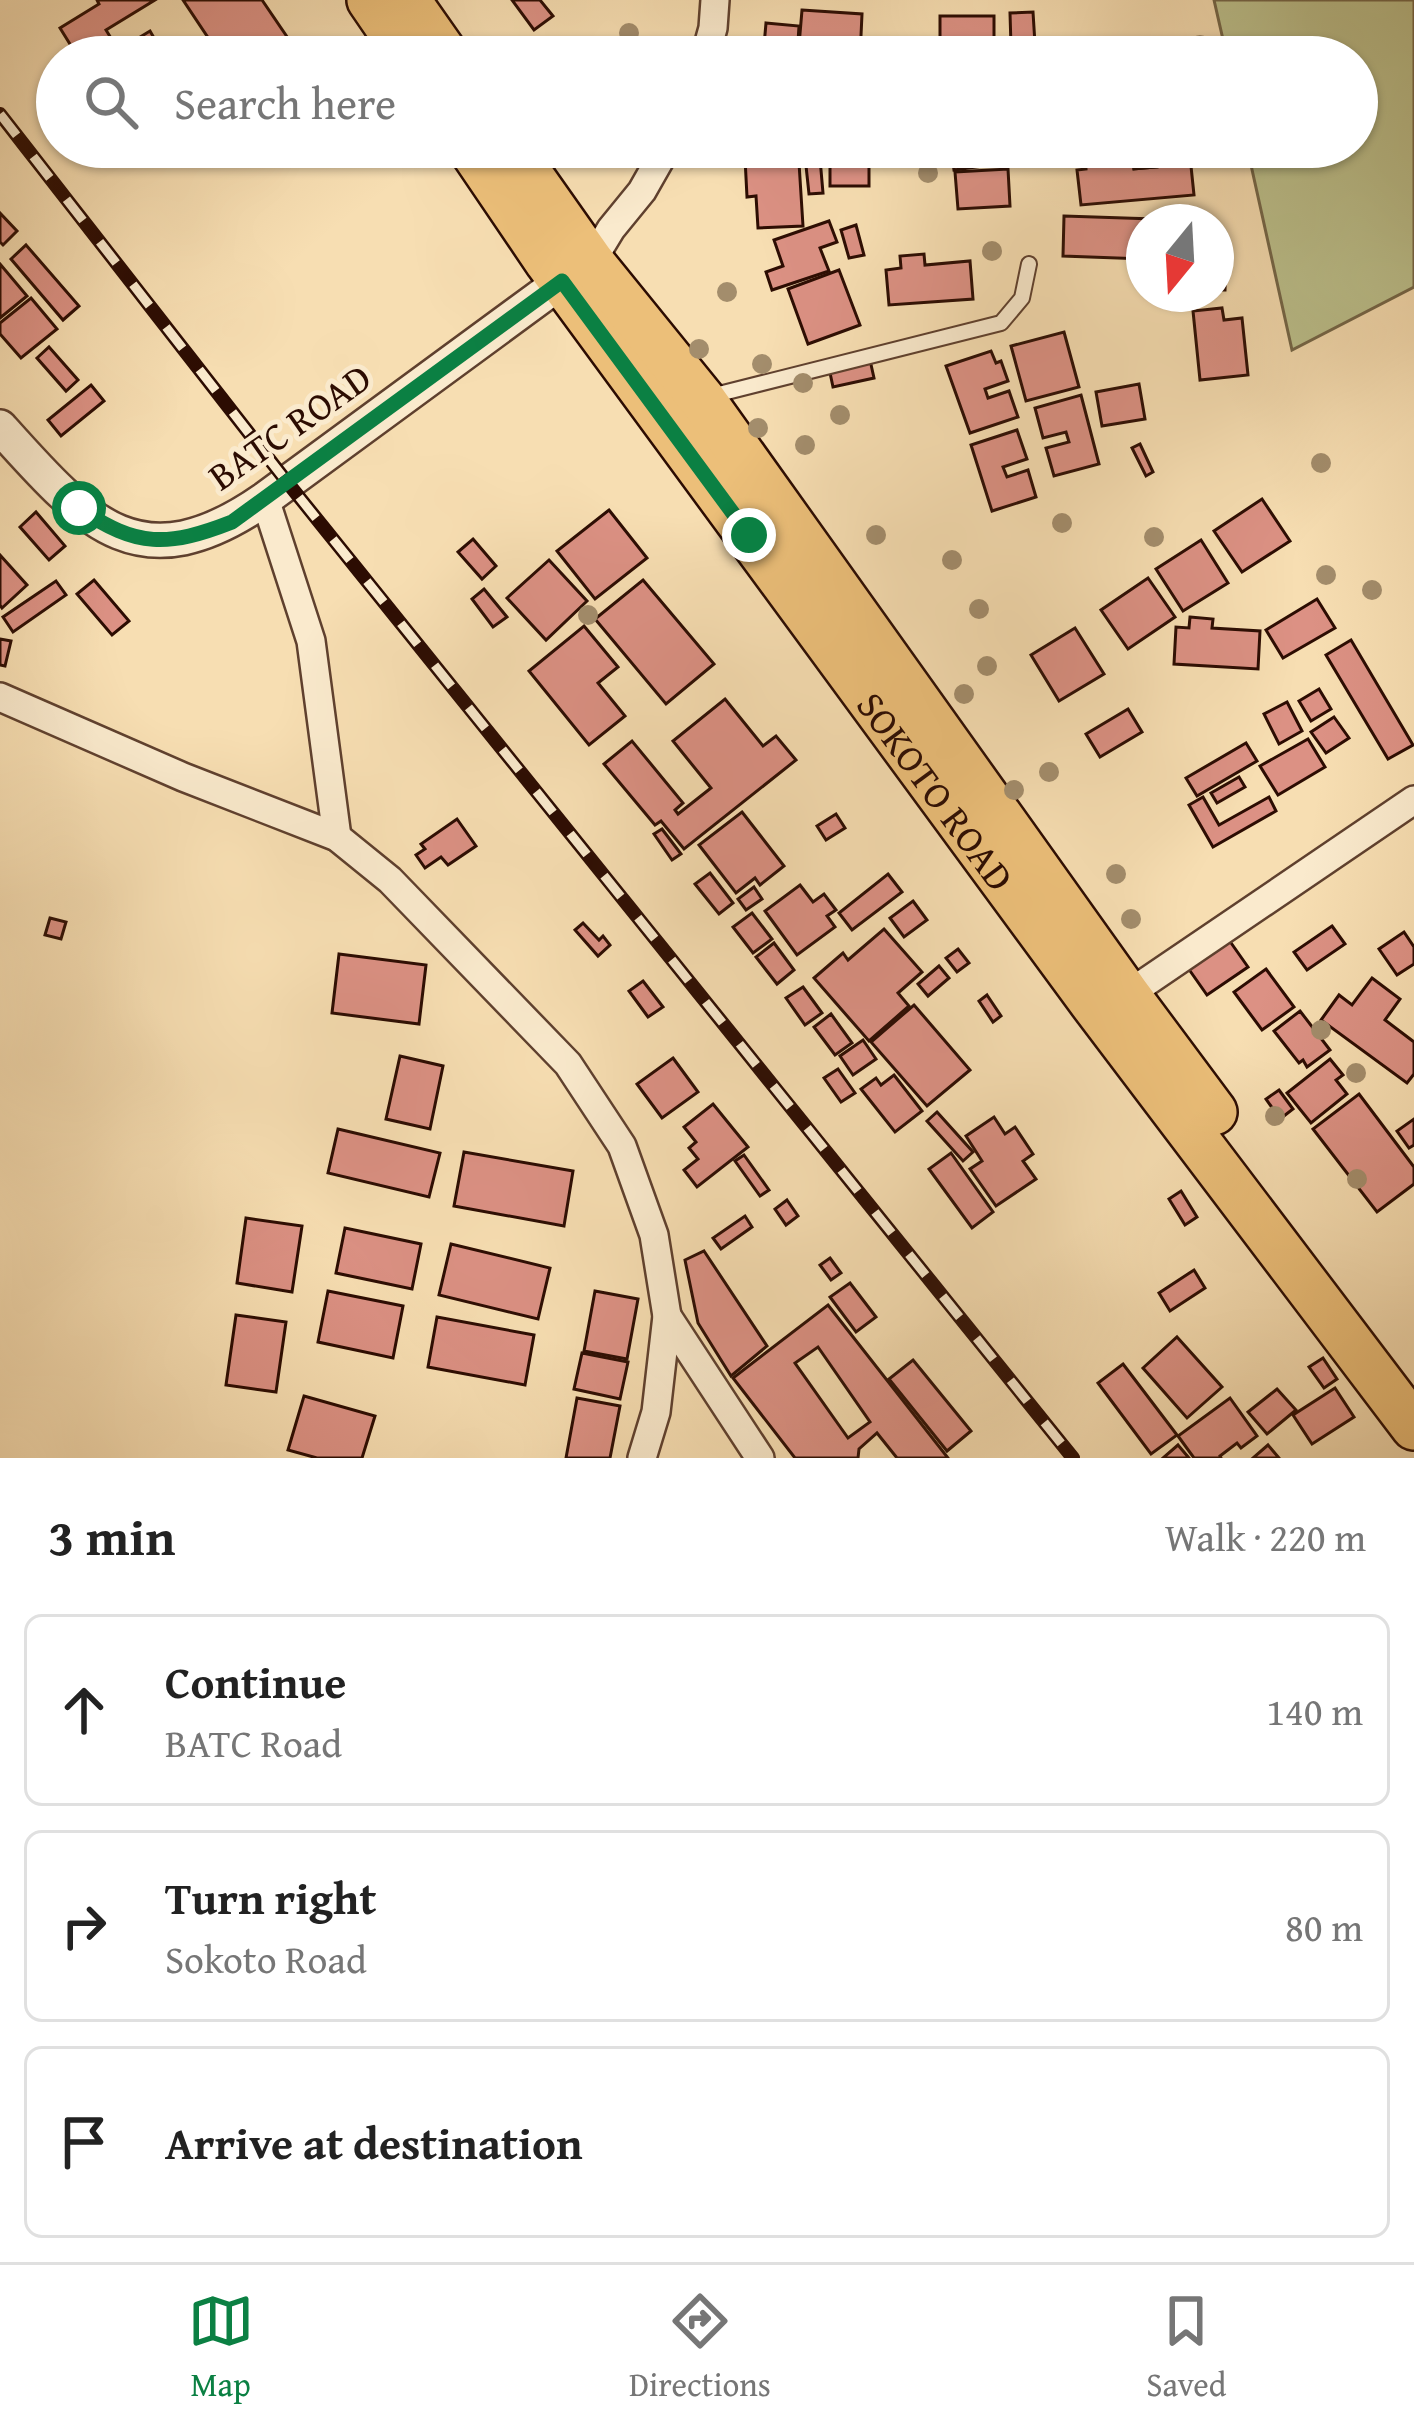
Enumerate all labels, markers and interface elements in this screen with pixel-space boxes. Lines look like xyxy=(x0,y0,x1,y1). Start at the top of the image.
search box xyxy=(36,36,1378,168)
icon: search xyxy=(78,69,144,135)
text: Search here xyxy=(174,70,396,135)
north arrow xyxy=(1126,204,1234,312)
street label: BATC ROAD xyxy=(196,349,382,503)
route start xyxy=(52,481,106,535)
route end xyxy=(722,508,776,562)
street label: SOKOTO ROAD xyxy=(844,679,1029,902)
text: 3 min xyxy=(48,1499,175,1574)
text: Walk · 220 m xyxy=(1165,1508,1366,1565)
text: Continue xyxy=(165,1649,346,1714)
icon: ahead xyxy=(51,1677,117,1743)
text: 140 m xyxy=(1266,1682,1363,1739)
text: BATC Road xyxy=(165,1714,342,1771)
text: Turn right xyxy=(165,1865,377,1930)
icon: right xyxy=(51,1893,117,1959)
text: 80 m xyxy=(1285,1898,1363,1955)
text: Sokoto Road xyxy=(165,1930,367,1987)
icon: arrive xyxy=(51,2109,117,2175)
text: Arrive at destination xyxy=(165,2110,583,2175)
tab: Map xyxy=(188,2288,254,2408)
tab: Directions xyxy=(629,2288,771,2408)
tab: Saved xyxy=(1146,2288,1226,2408)

